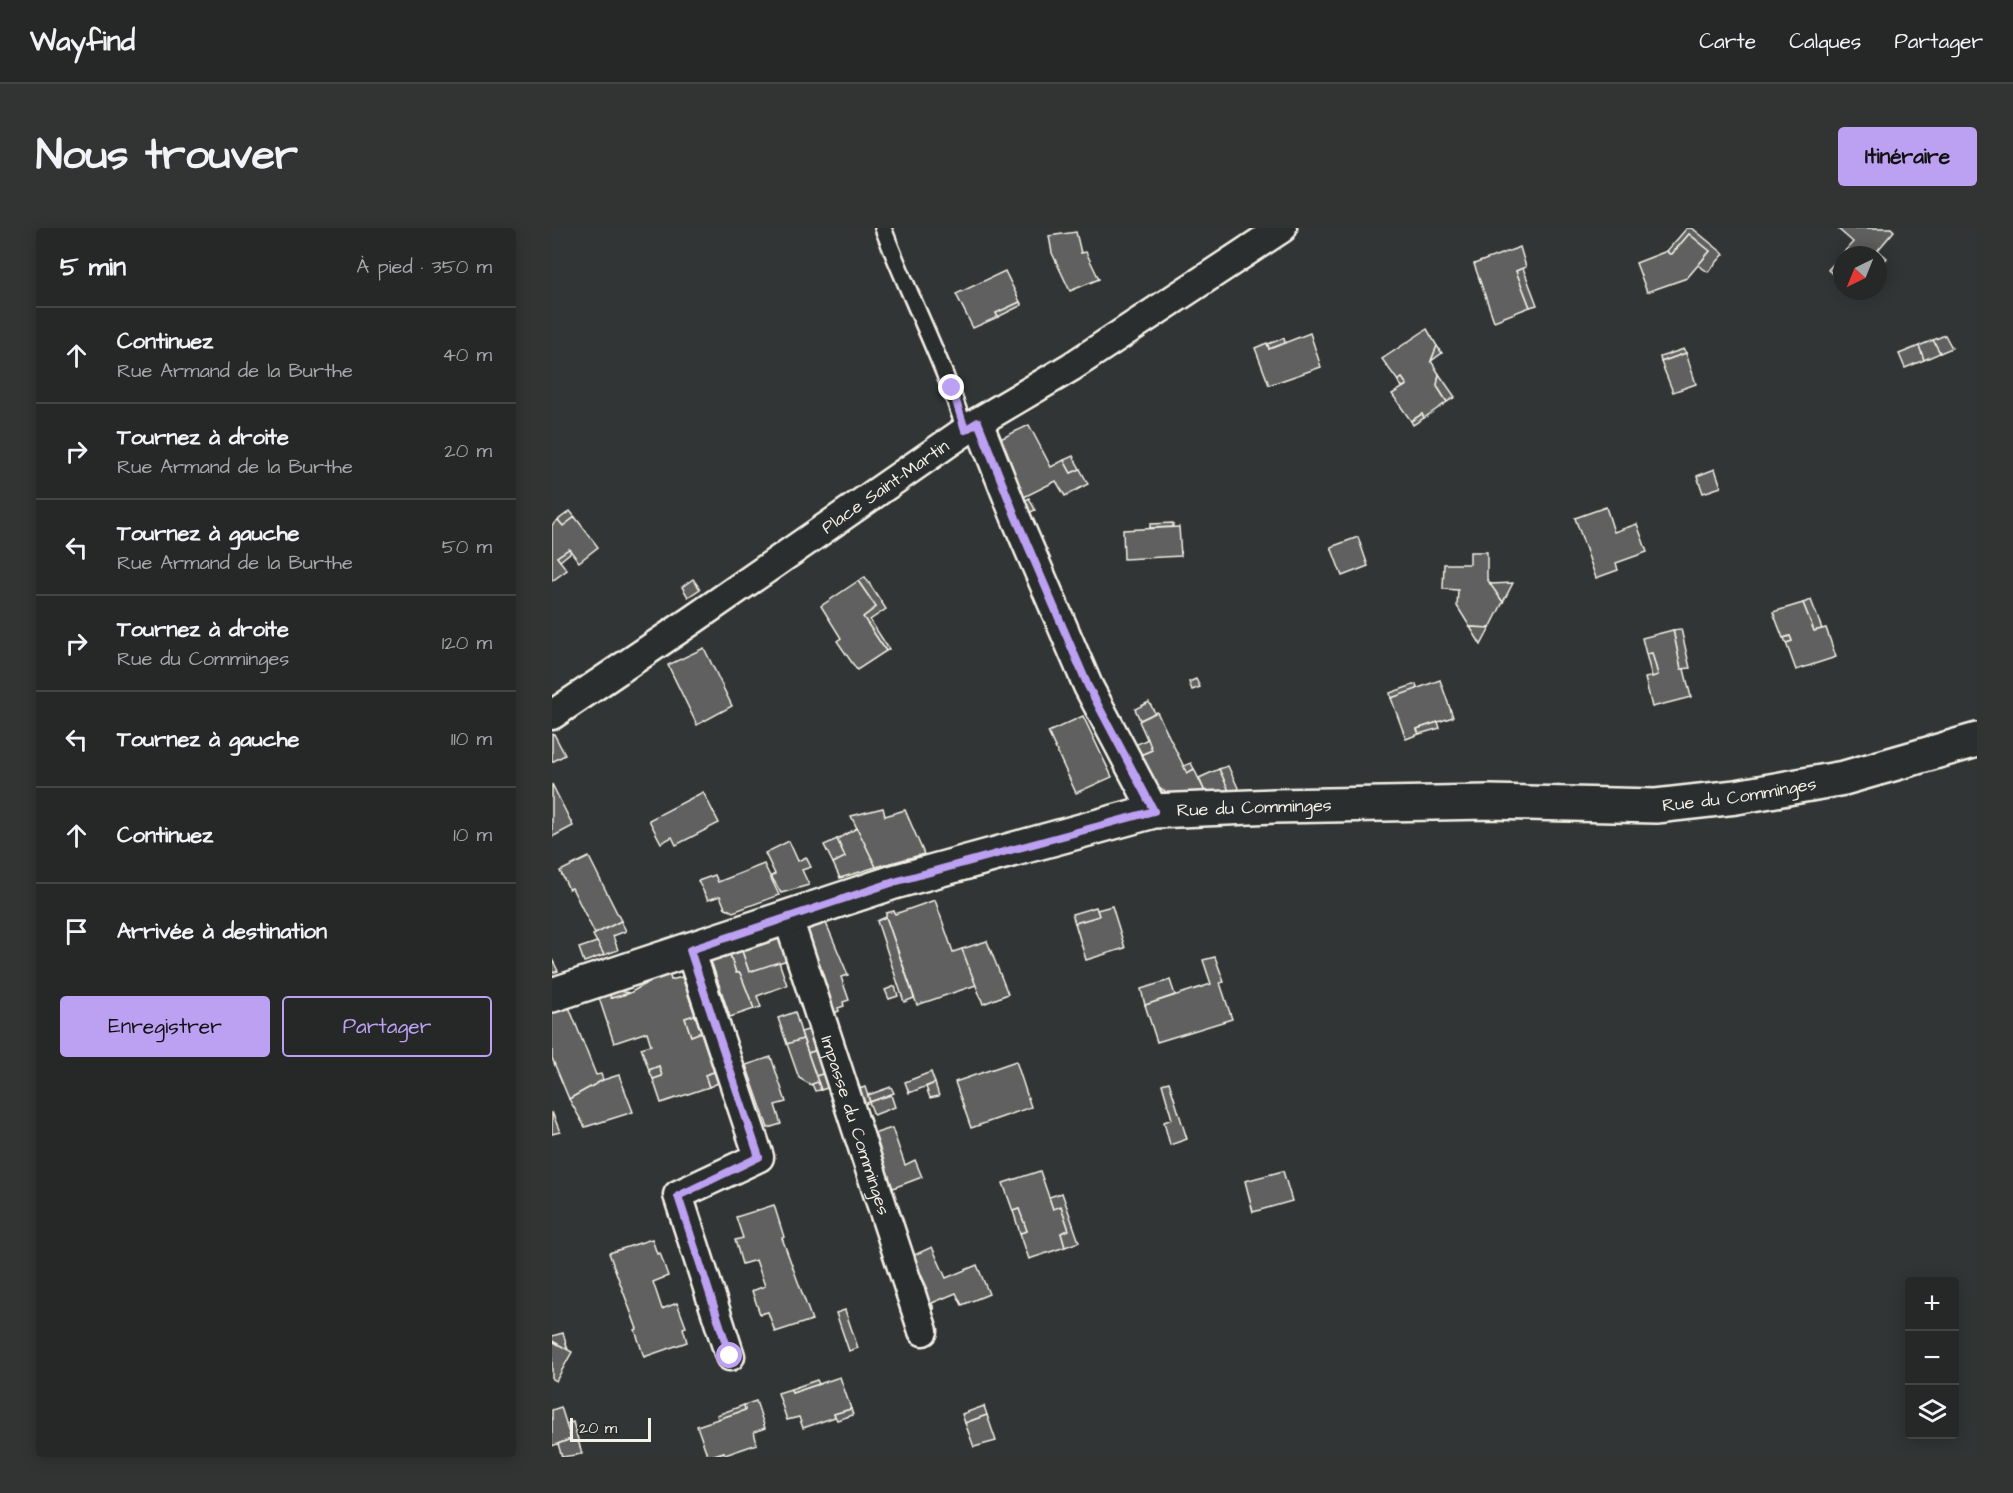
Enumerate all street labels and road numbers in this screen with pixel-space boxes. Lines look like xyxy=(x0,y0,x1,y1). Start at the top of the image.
street label: Place Saint-Martin xyxy=(816,433,954,539)
street label: Rue du Comminges xyxy=(1661,771,1818,818)
street label: Rue du Comminges xyxy=(1176,792,1332,823)
street label: Impasse du Comminges xyxy=(815,1032,897,1218)

